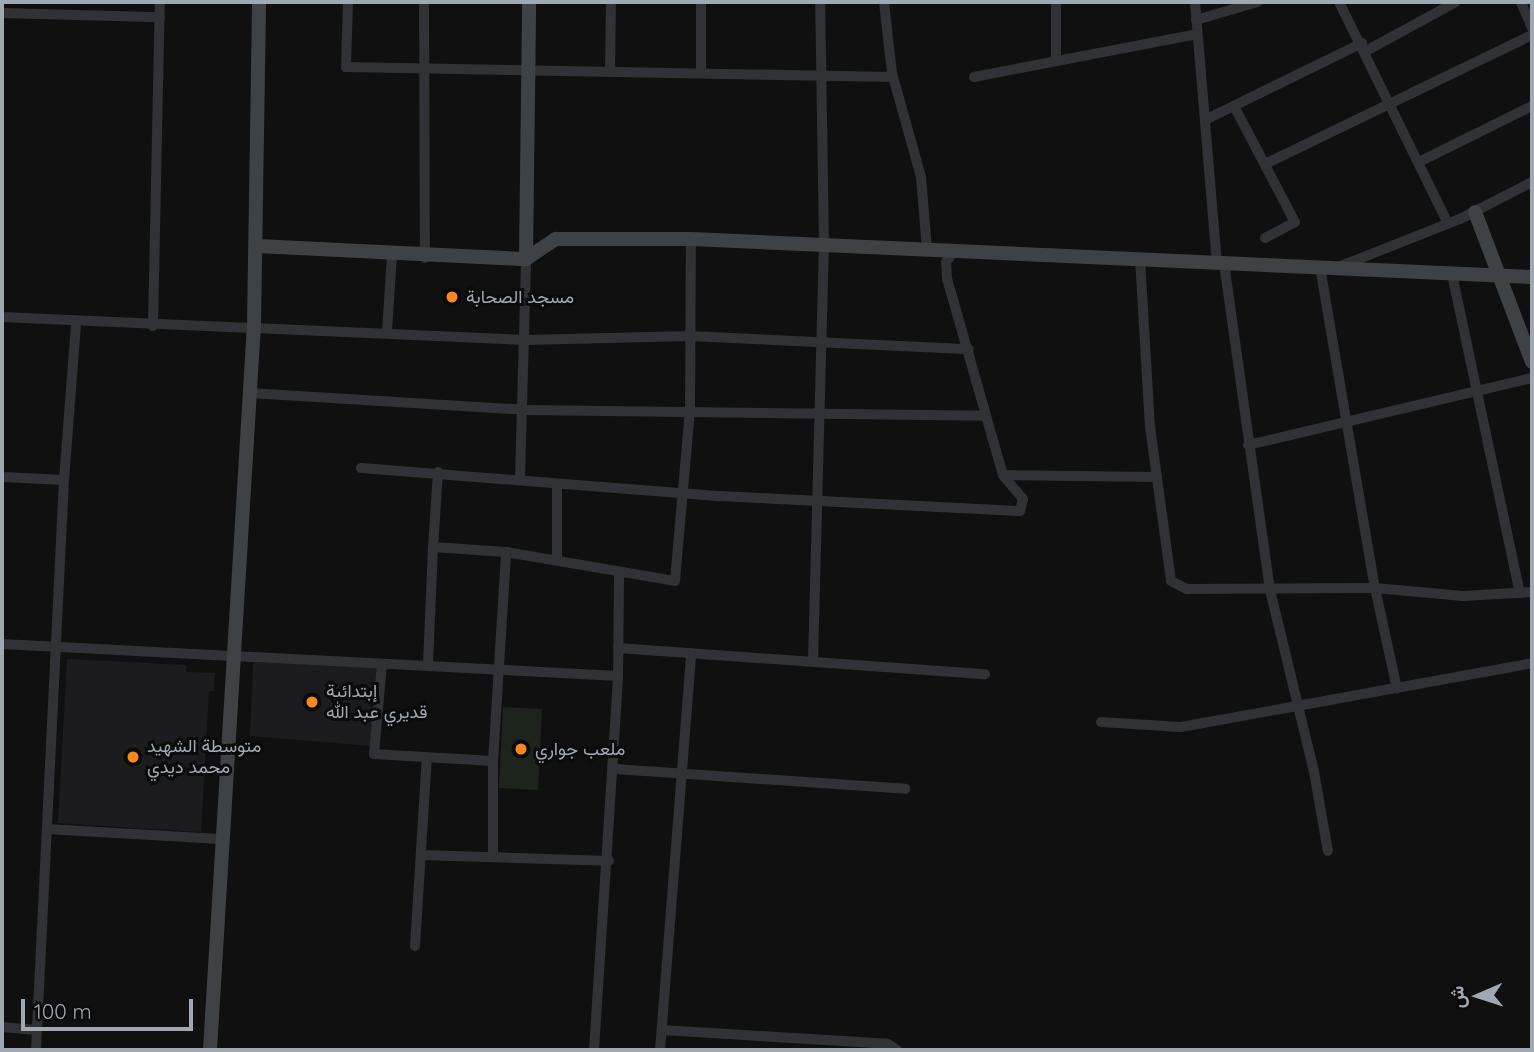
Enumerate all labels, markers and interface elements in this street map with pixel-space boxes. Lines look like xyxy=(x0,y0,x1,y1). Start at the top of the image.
place label: مسجد الصحابة xyxy=(466,286,574,308)
marker: مسجد الصحابة xyxy=(444,289,460,305)
place label: إبتدائية قديري عبد الله xyxy=(326,681,427,724)
marker: إبتدائية قديري عبد الله xyxy=(304,694,320,710)
place label: متوسطة الشهيد محمد ديدي xyxy=(147,736,261,778)
place label: ملعب جواري xyxy=(535,738,625,760)
marker: ملعب جواري xyxy=(513,741,529,757)
marker: متوسطة الشهيد محمد ديدي xyxy=(125,749,141,765)
north arrow xyxy=(1443,961,1513,1031)
text: ش xyxy=(1444,985,1470,1009)
scale bar xyxy=(24,986,196,1030)
text: 100 m xyxy=(34,998,92,1024)

